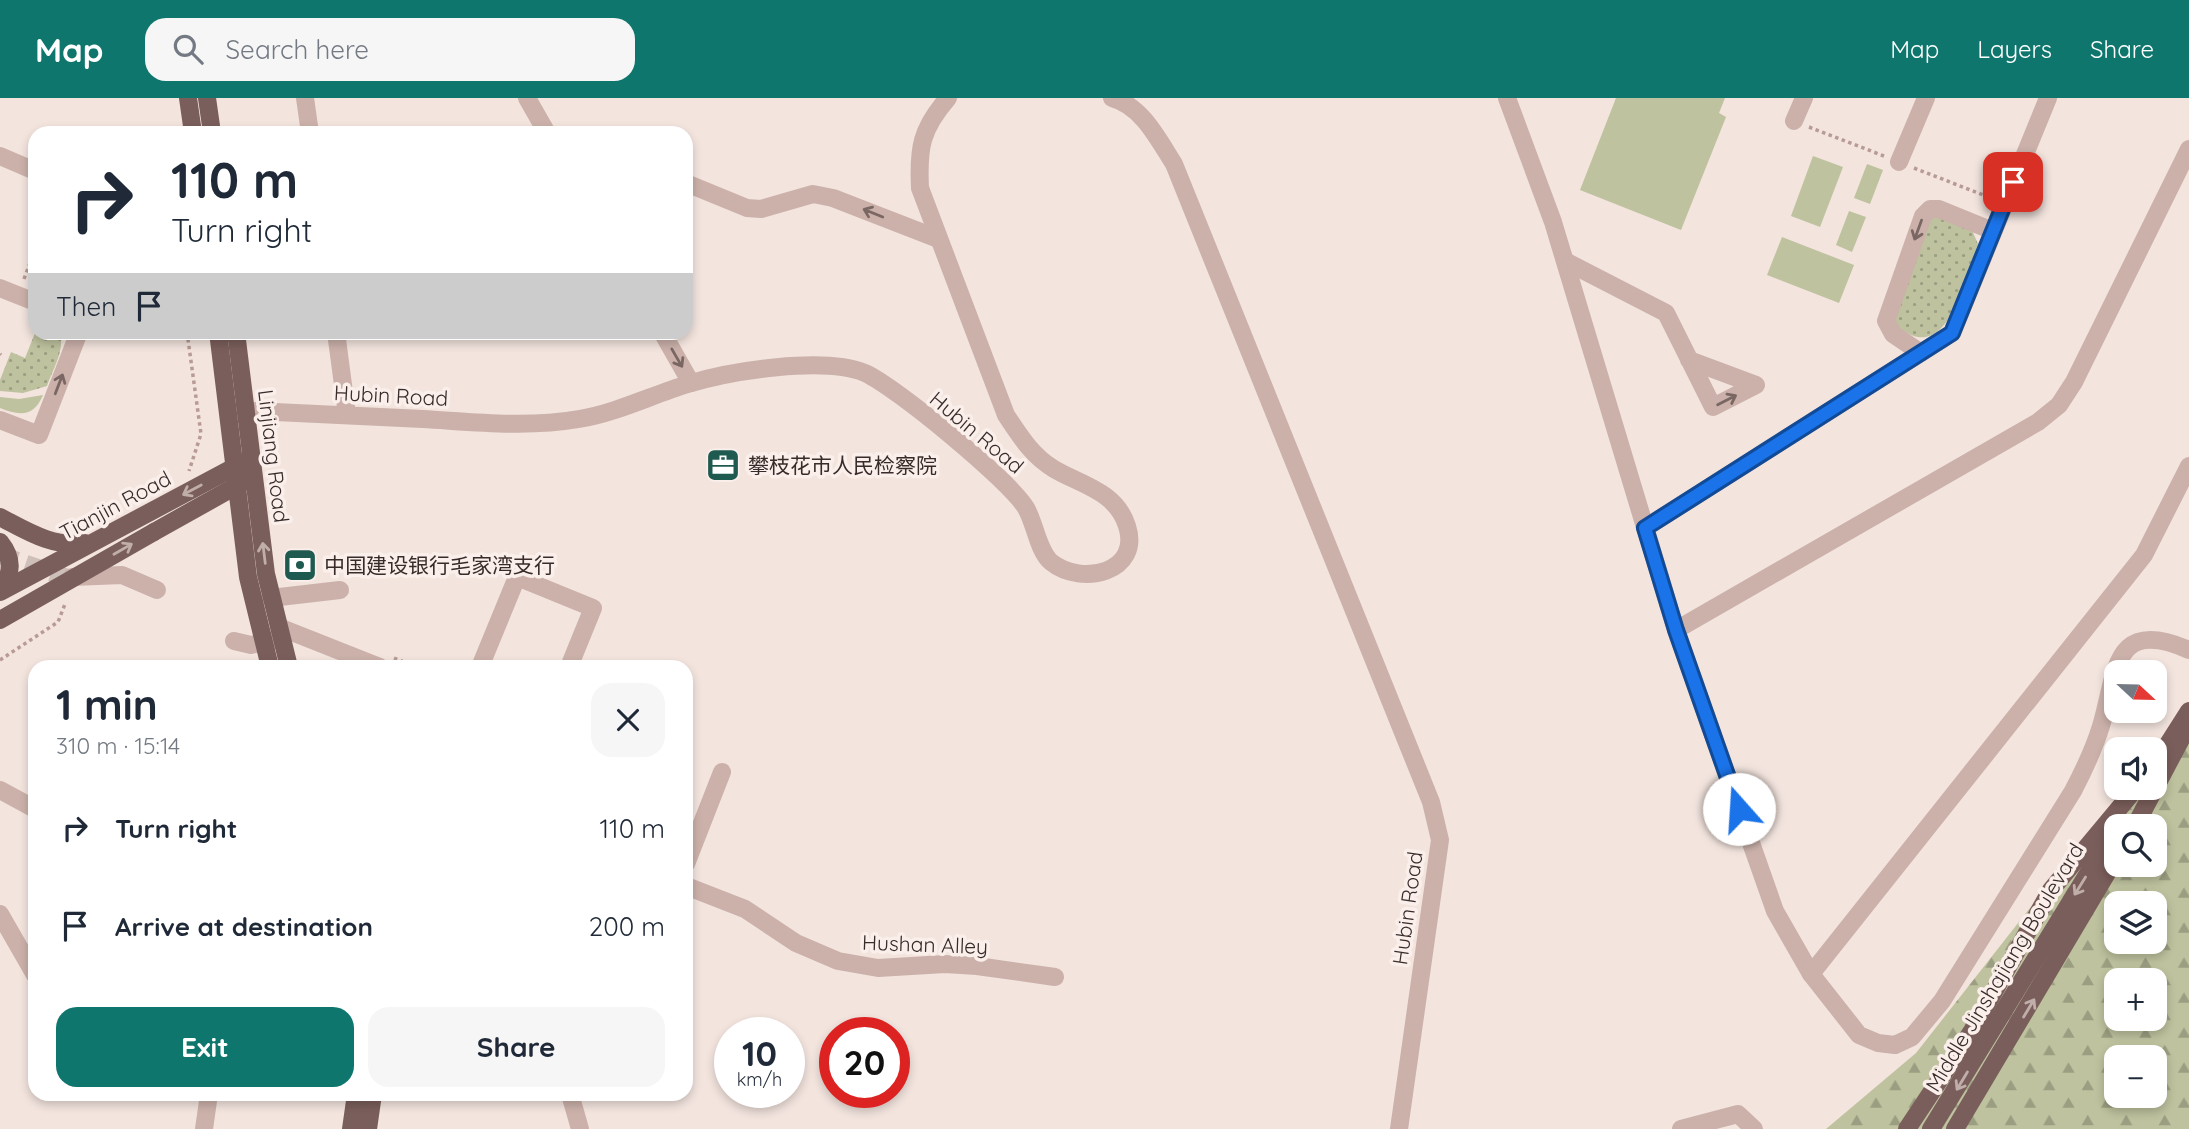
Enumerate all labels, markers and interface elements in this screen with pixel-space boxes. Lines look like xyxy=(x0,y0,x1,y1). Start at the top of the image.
search box xyxy=(145,18,635,81)
text: Map xyxy=(35,29,103,70)
icon: search xyxy=(169,30,207,68)
text: Search here xyxy=(225,33,369,66)
text: Map xyxy=(1890,34,1939,64)
text: Layers xyxy=(1977,34,2052,64)
text: Share xyxy=(2090,34,2154,64)
text: 110 m xyxy=(171,149,298,210)
pin xyxy=(1983,152,2043,212)
icon: right xyxy=(56,154,147,245)
icon: arrive xyxy=(1994,163,2032,201)
one-way arrow xyxy=(863,206,884,219)
text: Turn right xyxy=(171,210,312,250)
one-way arrow xyxy=(1911,219,1923,241)
icon: arrive xyxy=(130,287,168,325)
text: Then xyxy=(56,290,116,323)
one-way arrow xyxy=(670,347,684,367)
one-way arrow xyxy=(53,374,66,395)
street label: Hubin Road xyxy=(333,379,449,411)
street label: Hubin Road xyxy=(925,385,1029,479)
street label: Linjiang Road xyxy=(253,388,295,524)
one-way arrow xyxy=(1716,393,1737,407)
office icon: 攀枝花市人民检察院 xyxy=(704,446,742,484)
place label: 攀枝花市人民检察院 xyxy=(748,452,937,478)
street label: Tianjin Road xyxy=(55,465,175,545)
one-way arrow xyxy=(182,483,202,497)
one-way arrow xyxy=(112,542,132,556)
one-way arrow xyxy=(257,542,270,564)
bank icon: 中国建设银行毛家湾支行 xyxy=(281,546,319,584)
place label: 中国建设银行毛家湾支行 xyxy=(324,552,555,578)
north arrow xyxy=(2104,660,2166,723)
map controls xyxy=(2104,660,2167,1108)
text: 1 min xyxy=(56,678,158,731)
button: close xyxy=(591,683,665,757)
text: 310 m · 15:14 xyxy=(56,731,180,760)
button: sound xyxy=(2104,737,2167,800)
position arrow xyxy=(1702,772,1776,846)
icon: right xyxy=(56,809,94,847)
text: Turn right xyxy=(115,812,237,845)
text: 110 m xyxy=(599,812,665,845)
button: search xyxy=(2104,814,2167,877)
street label: Middle Jinshajiang Boulevard xyxy=(1919,838,2089,1096)
street label: Hubin Road xyxy=(1386,850,1428,966)
one-way arrow xyxy=(2072,876,2086,896)
button: layers xyxy=(2104,891,2167,954)
icon: arrive xyxy=(56,907,94,945)
text: Arrive at destination xyxy=(115,910,373,943)
text: 200 m xyxy=(589,910,665,943)
street label: Hushan Alley xyxy=(861,929,989,959)
button: + xyxy=(2104,968,2167,1031)
one-way arrow xyxy=(2022,999,2036,1019)
button: Exit xyxy=(56,1007,354,1087)
button: Share xyxy=(368,1007,665,1087)
speed limit sign: 20 xyxy=(819,1017,910,1108)
text: 10 xyxy=(742,1031,777,1075)
button: − xyxy=(2104,1045,2167,1108)
text: km/h xyxy=(737,1068,782,1091)
one-way arrow xyxy=(1954,1070,1968,1090)

